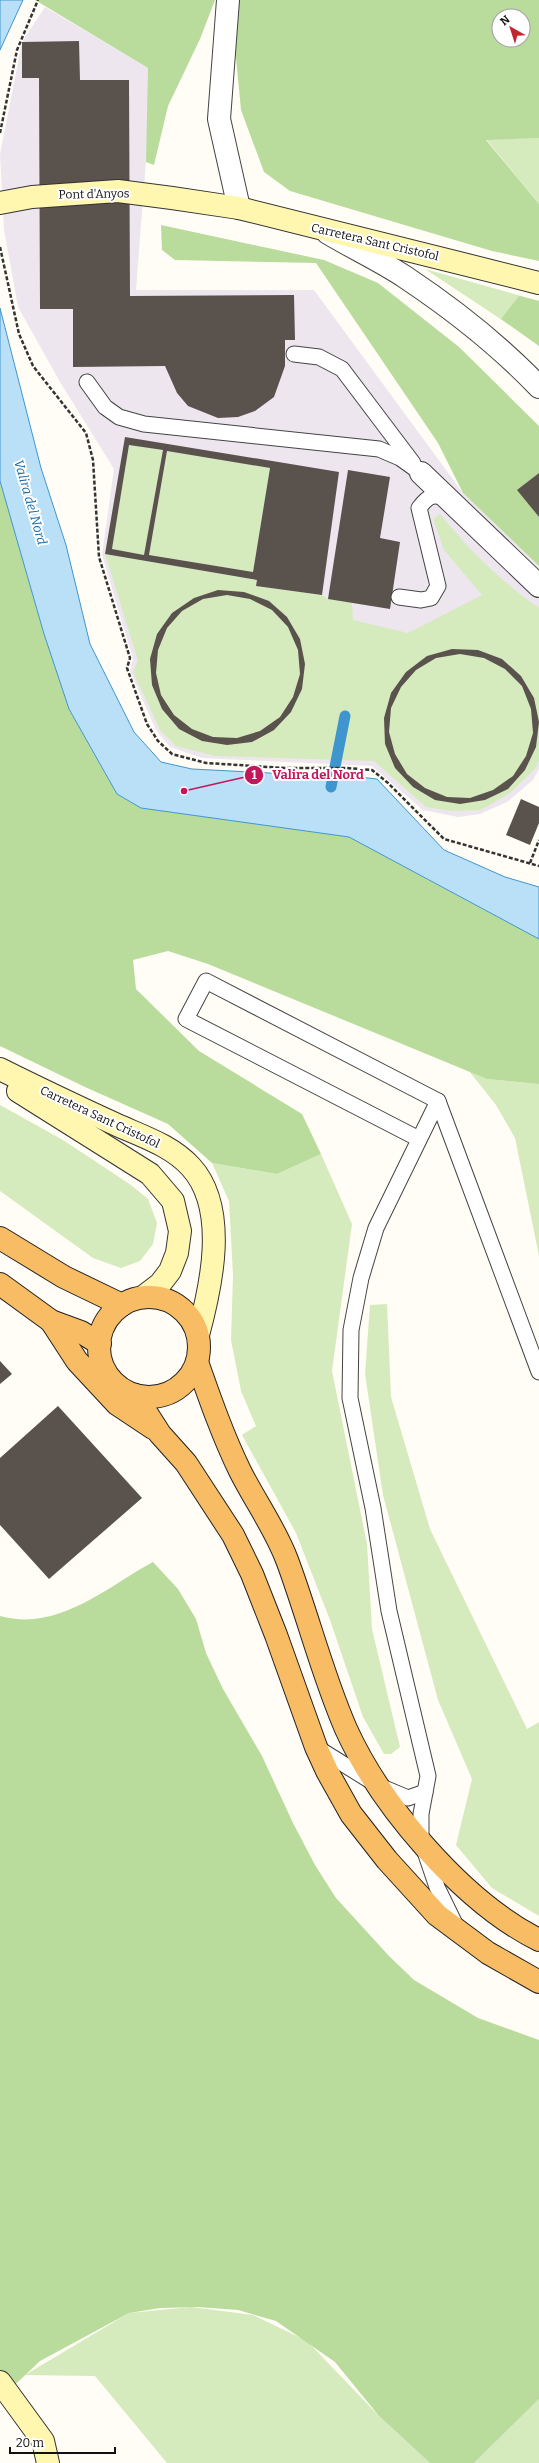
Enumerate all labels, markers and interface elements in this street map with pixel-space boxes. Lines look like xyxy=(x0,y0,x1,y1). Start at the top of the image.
north arrow xyxy=(491,8,531,48)
text: N xyxy=(498,13,513,28)
street label: Pont d'Anyos xyxy=(58,186,130,202)
street label: Carretera Sant Cristofol xyxy=(310,220,441,264)
water label: Valira del Nord xyxy=(11,458,50,547)
callout: Valira del Nord xyxy=(244,762,372,787)
text: Valira del Nord xyxy=(272,767,364,782)
text: 1 xyxy=(251,768,257,782)
street label: Carretera Sant Cristofol xyxy=(38,1083,163,1151)
scale bar xyxy=(10,2429,115,2455)
text: 20 m xyxy=(16,2436,45,2450)

